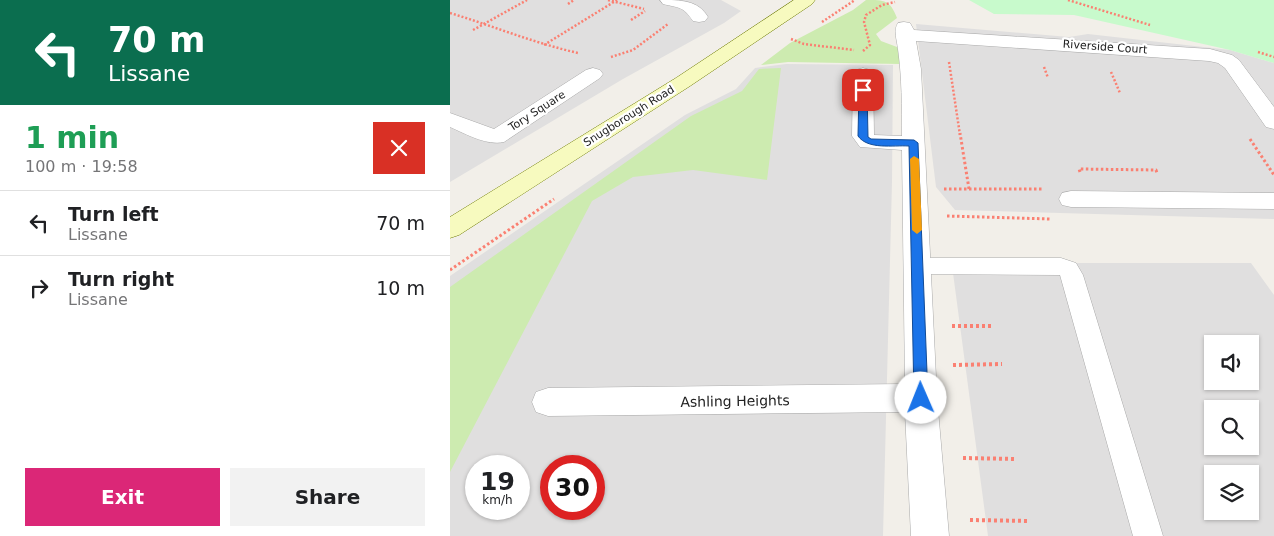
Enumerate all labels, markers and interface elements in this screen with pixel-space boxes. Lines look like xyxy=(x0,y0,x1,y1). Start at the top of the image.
icon: left xyxy=(25,20,90,85)
text: 70 m xyxy=(108,20,205,60)
street label: Riverside Court xyxy=(1062,38,1148,56)
text: Lissane xyxy=(108,61,190,86)
pin xyxy=(842,69,884,111)
icon: arrive xyxy=(849,76,877,104)
street label: Snugborough Road xyxy=(581,83,677,149)
street label: Tory Square xyxy=(505,88,568,135)
text: 1 min xyxy=(25,120,119,155)
button: close xyxy=(373,122,425,174)
text: 100 m · 19:58 xyxy=(25,157,138,176)
text: Turn left xyxy=(68,203,159,225)
icon: left xyxy=(25,209,53,237)
text: 70 m xyxy=(376,212,425,234)
text: Lissane xyxy=(68,225,128,244)
text: Turn right xyxy=(68,268,174,290)
icon: right xyxy=(25,274,53,302)
text: 10 m xyxy=(376,277,425,299)
text: Lissane xyxy=(68,290,128,309)
map controls xyxy=(1204,335,1259,520)
button: sound xyxy=(1204,335,1259,390)
position arrow xyxy=(894,371,946,423)
street label: Ashling Heights xyxy=(680,392,790,410)
button: search xyxy=(1204,400,1259,455)
speed limit sign: 30 xyxy=(540,455,605,520)
button: layers xyxy=(1204,465,1259,520)
text: 19 xyxy=(480,467,515,496)
button: Exit xyxy=(25,468,220,526)
button: Share xyxy=(230,468,425,526)
text: km/h xyxy=(482,493,513,507)

